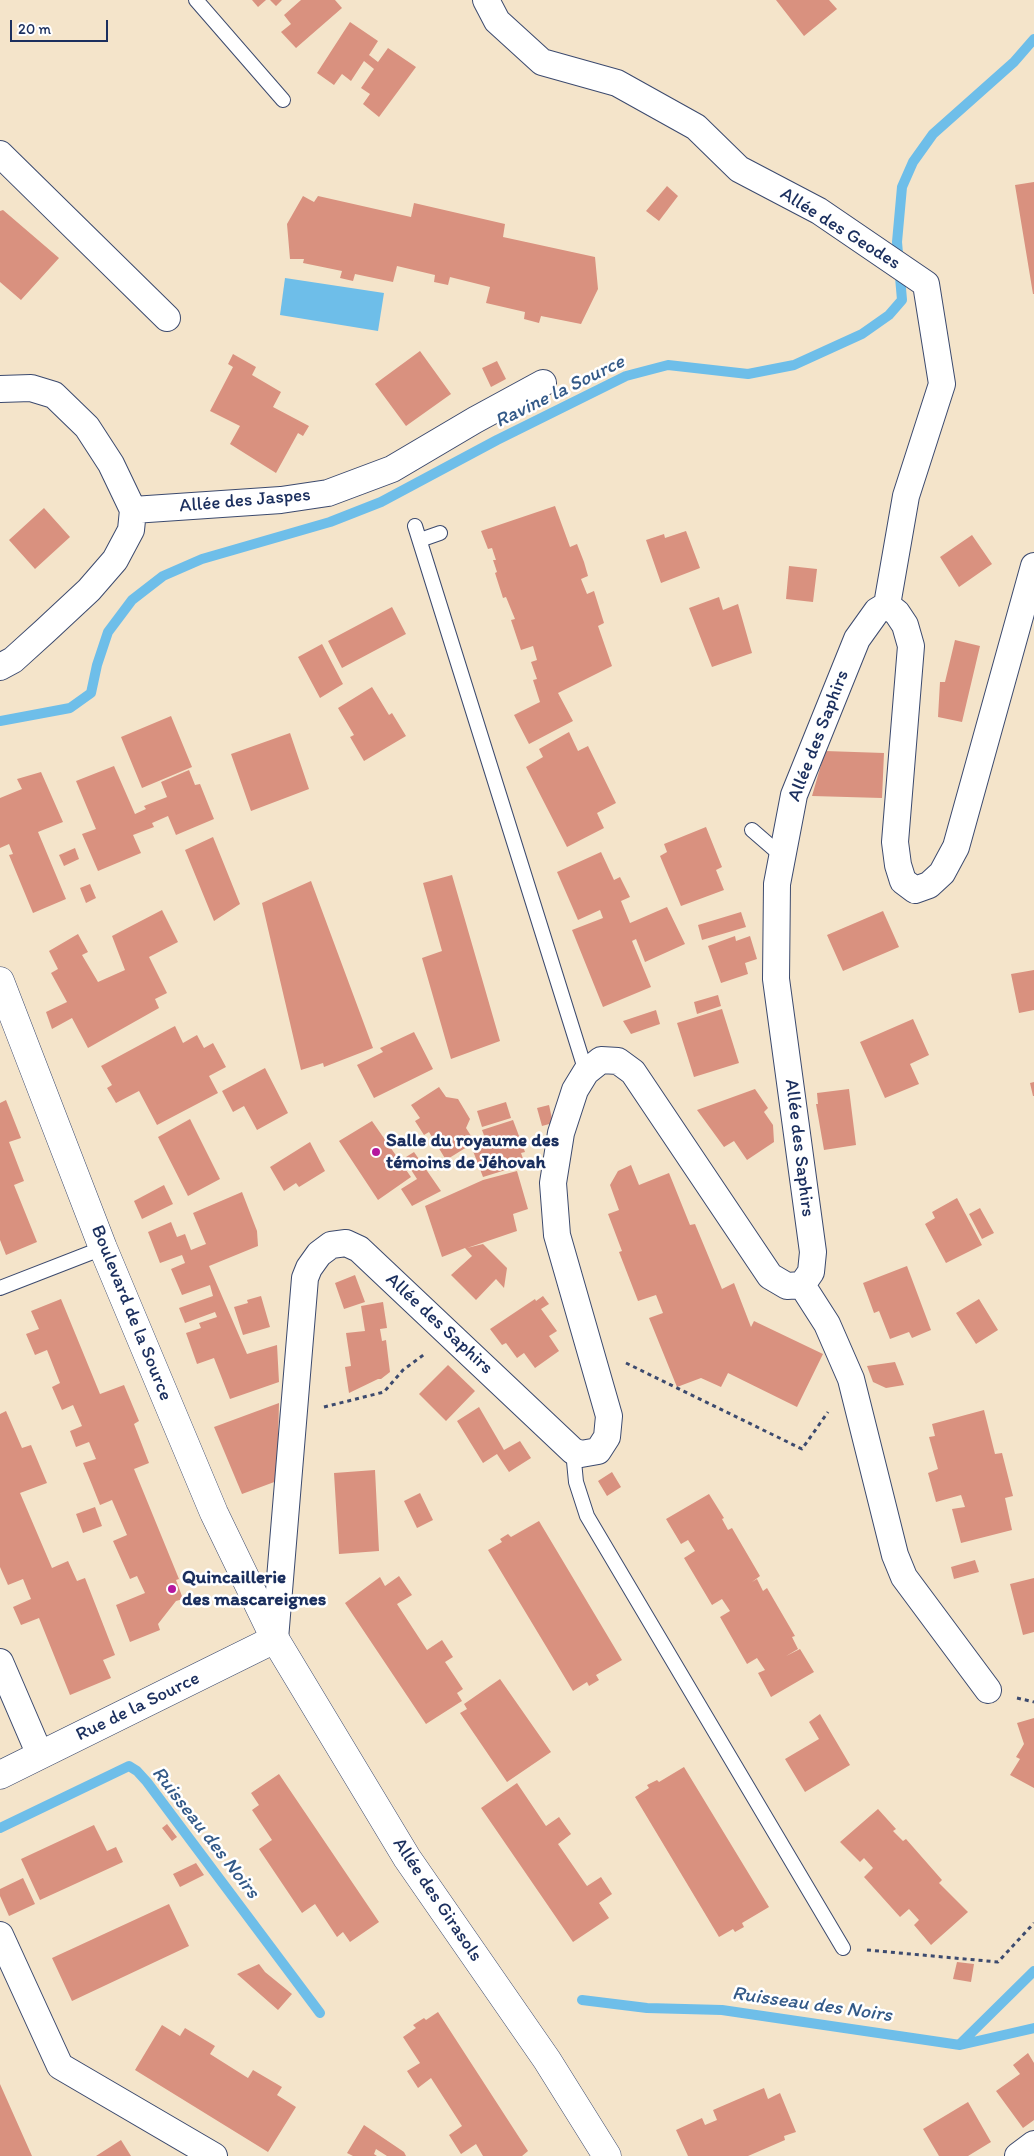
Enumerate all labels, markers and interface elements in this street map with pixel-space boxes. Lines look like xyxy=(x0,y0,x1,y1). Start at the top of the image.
scale bar xyxy=(12,10,110,42)
text: 20 m xyxy=(18,20,51,38)
street label: Allée des Geodes xyxy=(776,183,904,275)
water label: Ravine la Source xyxy=(491,350,629,434)
street label: Allée des Jaspes xyxy=(178,484,312,518)
street label: Allée des Saphirs xyxy=(784,667,854,805)
street label: Allée des Saphirs xyxy=(779,1078,819,1218)
place label: Salle du royaume des témoins de Jéhovah xyxy=(386,1130,559,1174)
marker: Salle du royaume des témoins de Jéhovah xyxy=(370,1146,382,1158)
street label: Boulevard de la Source xyxy=(85,1222,177,1404)
street label: Allée des Saphirs xyxy=(381,1268,497,1380)
place label: Quincaillerie des mascareignes xyxy=(182,1567,326,1611)
marker: Quincaillerie des mascareignes xyxy=(166,1583,178,1595)
street label: Rue de la Source xyxy=(72,1667,204,1747)
water label: Ruisseau des Noirs xyxy=(146,1762,264,1904)
street label: Allée des Girasols xyxy=(387,1834,487,1966)
water label: Ruisseau des Noirs xyxy=(731,1982,893,2028)

